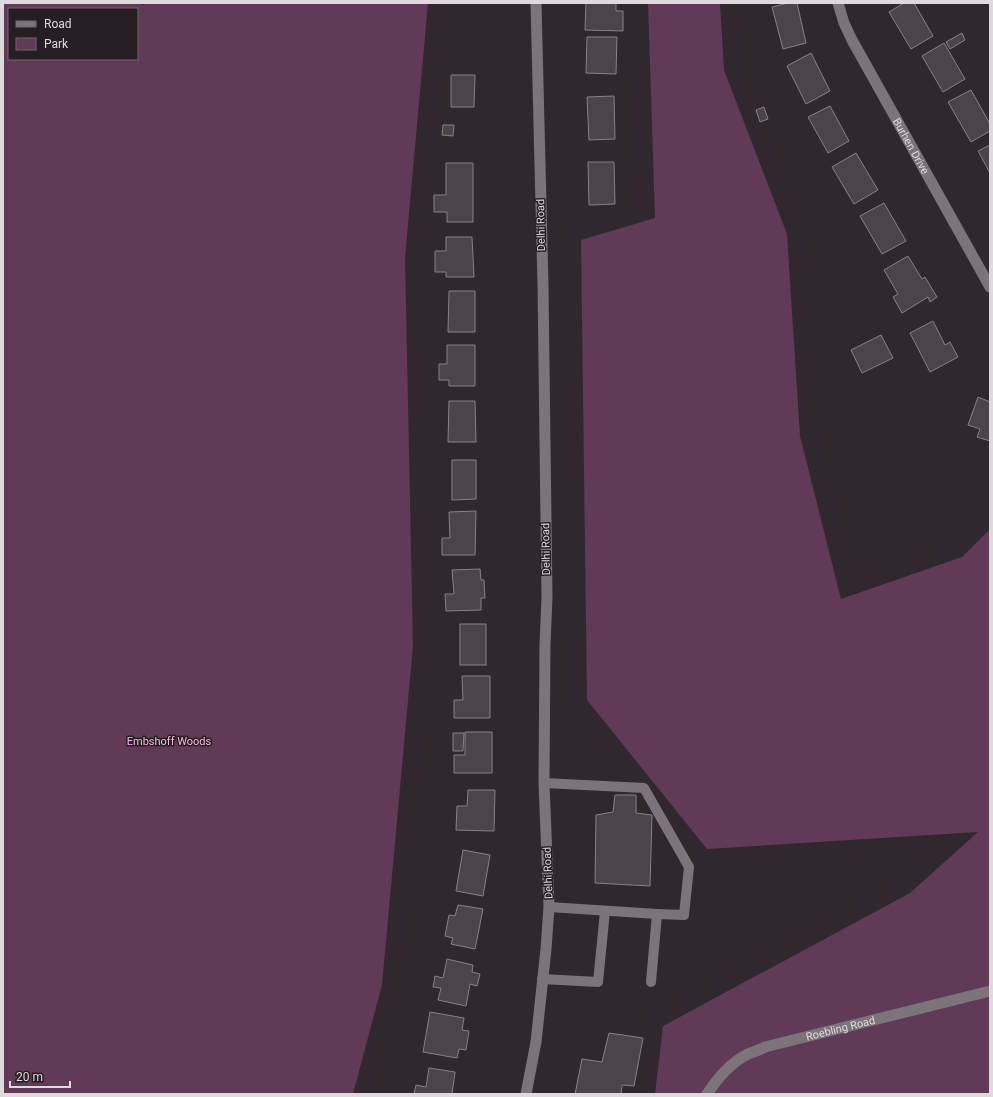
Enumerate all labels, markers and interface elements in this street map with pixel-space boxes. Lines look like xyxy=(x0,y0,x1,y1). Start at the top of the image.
legend xyxy=(8,8,138,60)
text: Road xyxy=(44,17,72,31)
text: Park xyxy=(44,37,69,51)
street label: Burhen Drive xyxy=(890,116,932,176)
street label: Delhi Road xyxy=(534,199,548,251)
street label: Delhi Road xyxy=(539,523,553,575)
park label: Embshoff Woods xyxy=(127,735,212,748)
street label: Delhi Road xyxy=(541,847,555,899)
street label: Roebling Road xyxy=(805,1013,876,1043)
scale bar xyxy=(10,1063,70,1089)
text: 20 m xyxy=(16,1070,43,1084)

